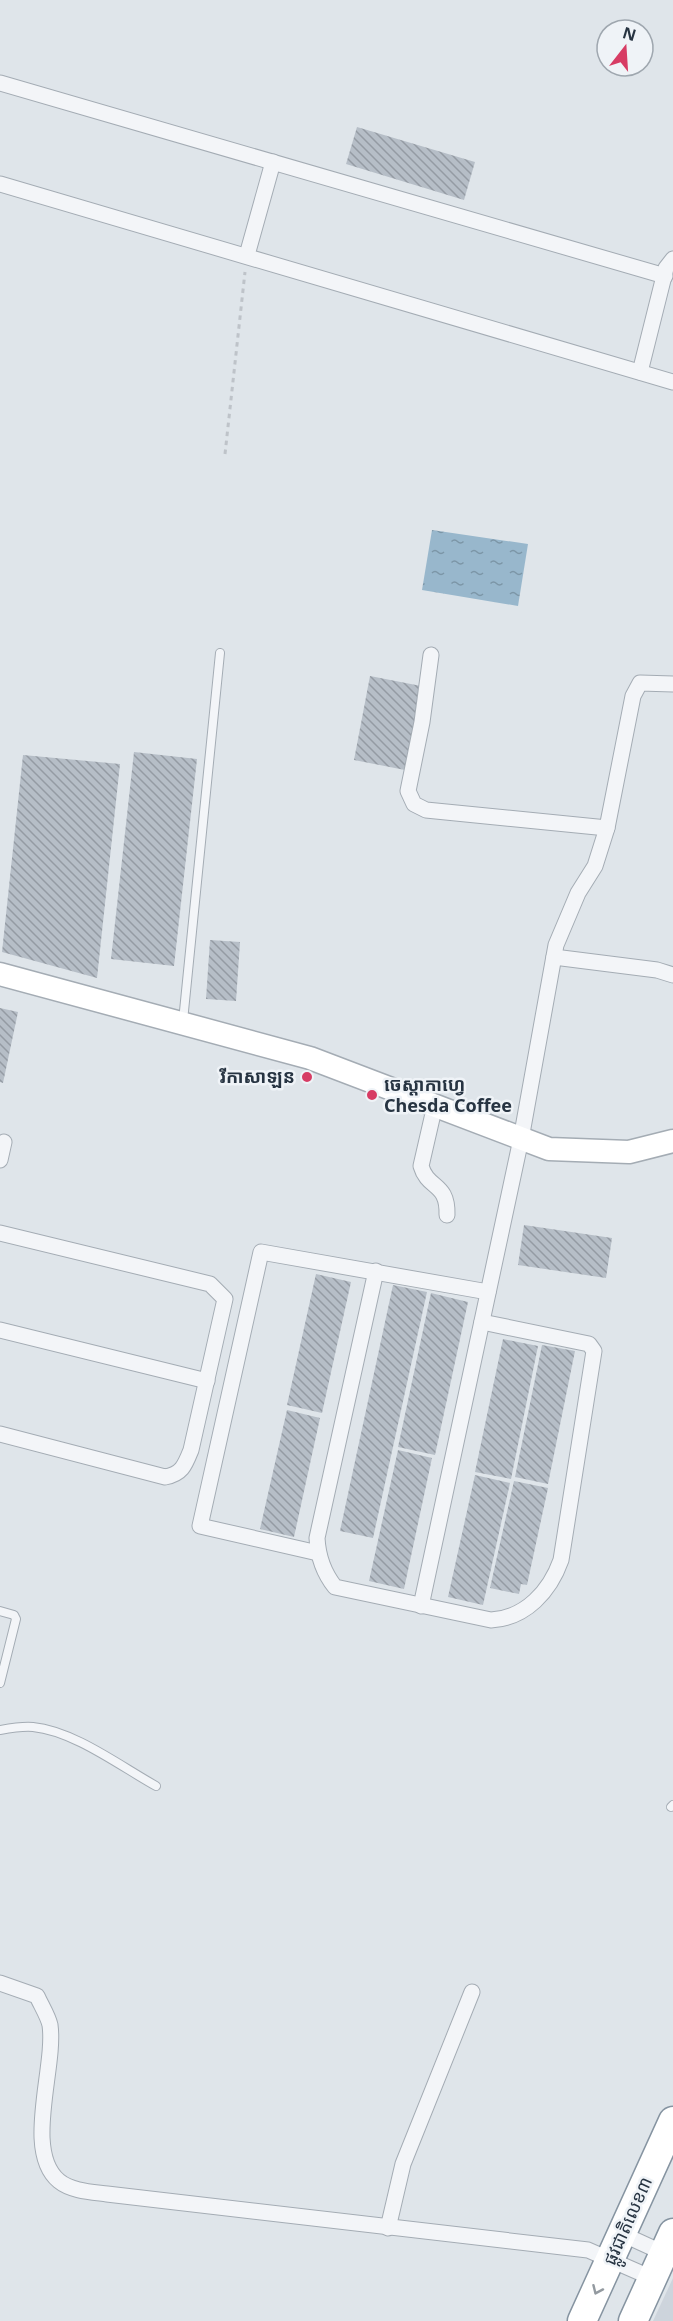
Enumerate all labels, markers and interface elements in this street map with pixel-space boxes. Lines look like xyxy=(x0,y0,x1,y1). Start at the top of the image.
north arrow xyxy=(595,18,655,78)
text: N xyxy=(620,21,639,46)
place label: រីកាសាឡន xyxy=(219,1064,295,1088)
marker: រីកាសាឡន xyxy=(300,1070,314,1084)
place label: ចេស្ដាកាហ្វេ Chesda Coffee xyxy=(384,1072,512,1117)
marker: ចេស្ដាកាហ្វេ Chesda Coffee xyxy=(365,1088,379,1102)
street label: ផ្លូវជាតិលេខ៣ xyxy=(597,2173,662,2271)
one-way arrow xyxy=(592,2283,604,2294)

